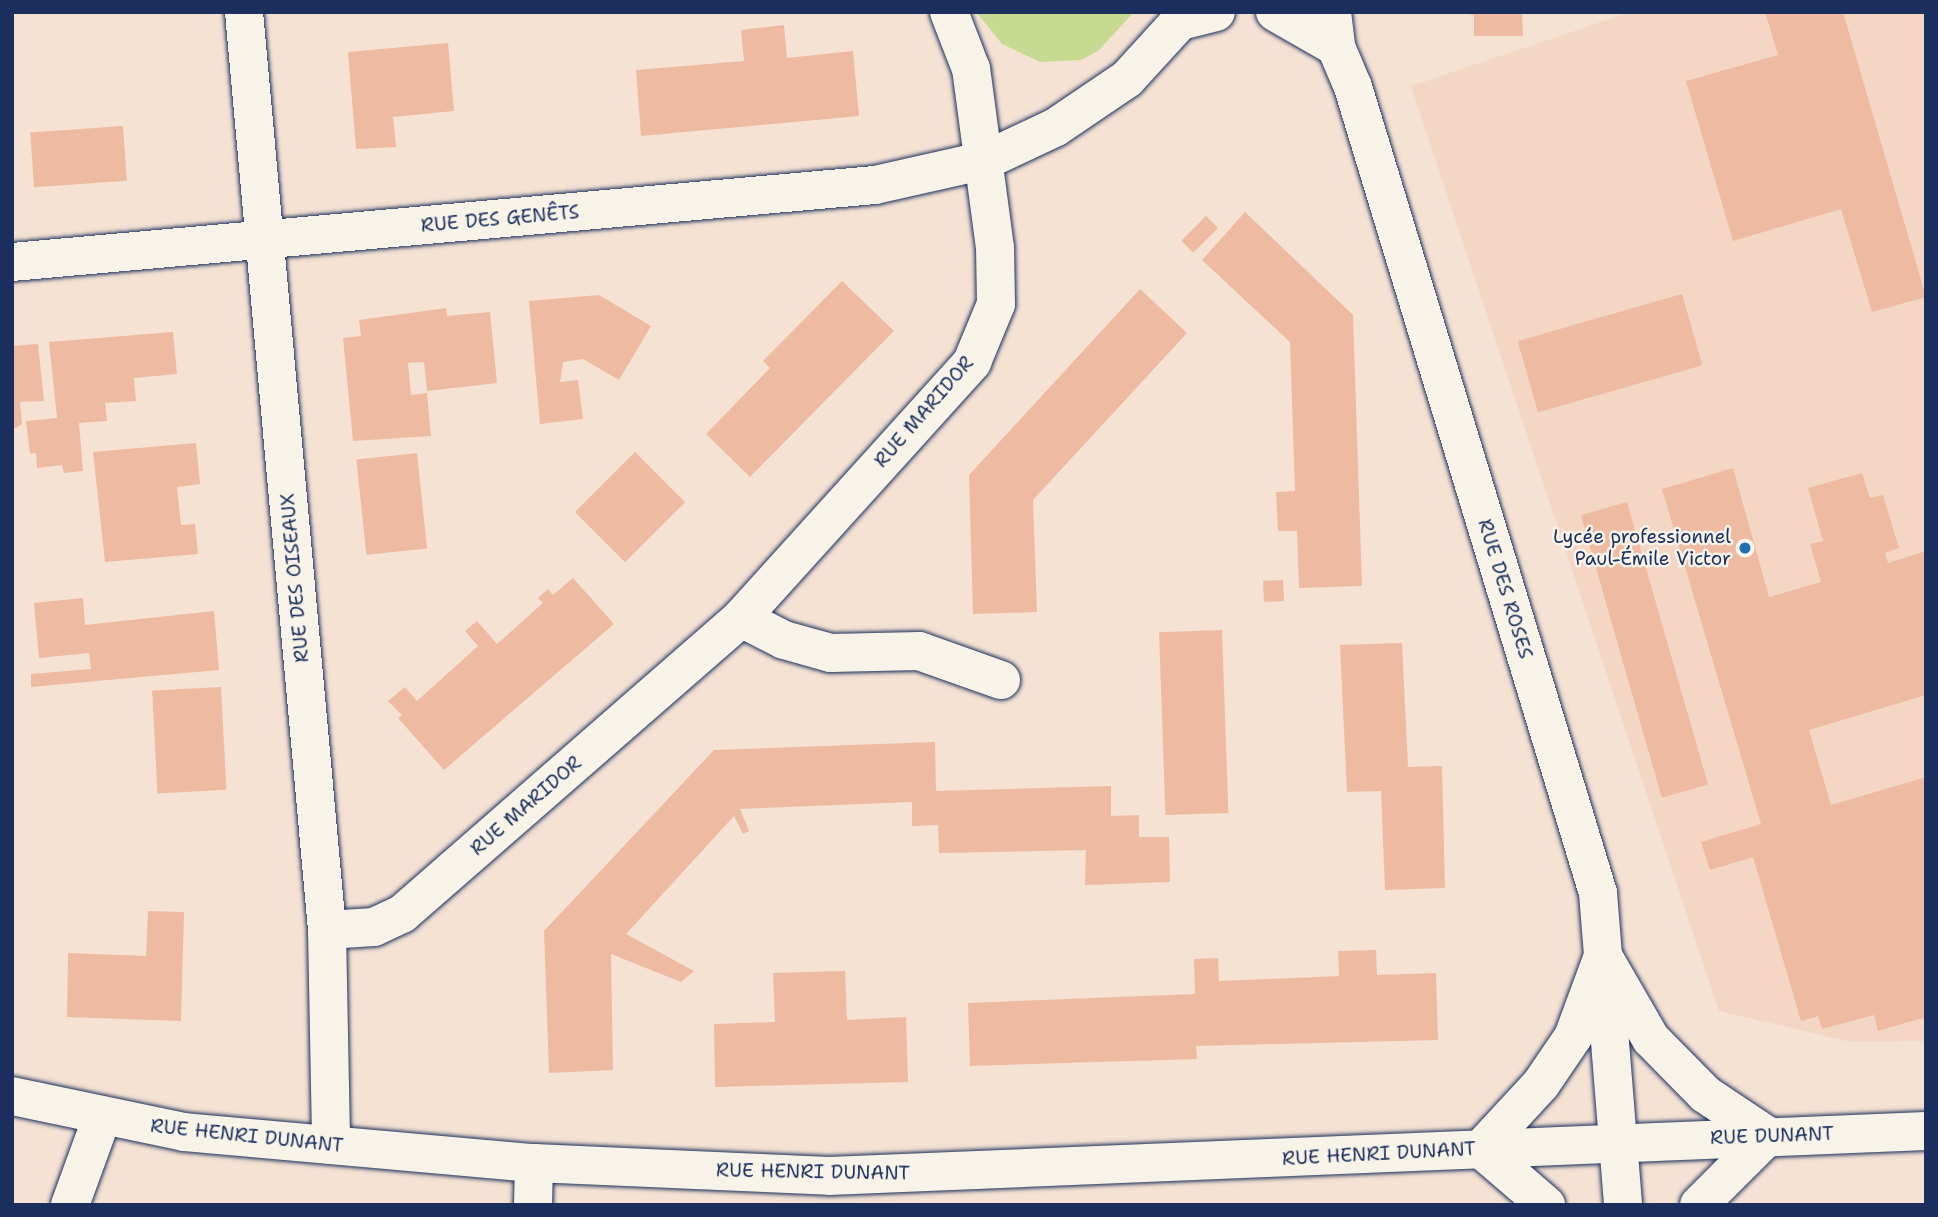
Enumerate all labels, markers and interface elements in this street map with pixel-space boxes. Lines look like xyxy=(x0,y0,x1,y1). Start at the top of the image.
street label: RUE DES GENÊTS xyxy=(420,201,580,237)
street label: RUE MARIDOR xyxy=(870,352,978,472)
street label: RUE DES OISEAUX xyxy=(276,492,314,664)
street label: RUE DES ROSES xyxy=(1473,516,1537,662)
place label: Lycée professionnel Paul-Émile Victor xyxy=(1553,526,1731,570)
marker: Lycée professionnel Paul-Émile Victor xyxy=(1737,540,1753,556)
street label: RUE MARIDOR xyxy=(466,752,586,860)
street label: RUE HENRI DUNANT xyxy=(149,1115,345,1157)
street label: RUE DUNANT xyxy=(1710,1122,1834,1150)
street label: RUE HENRI DUNANT xyxy=(1282,1138,1476,1170)
street label: RUE HENRI DUNANT xyxy=(716,1159,910,1185)

